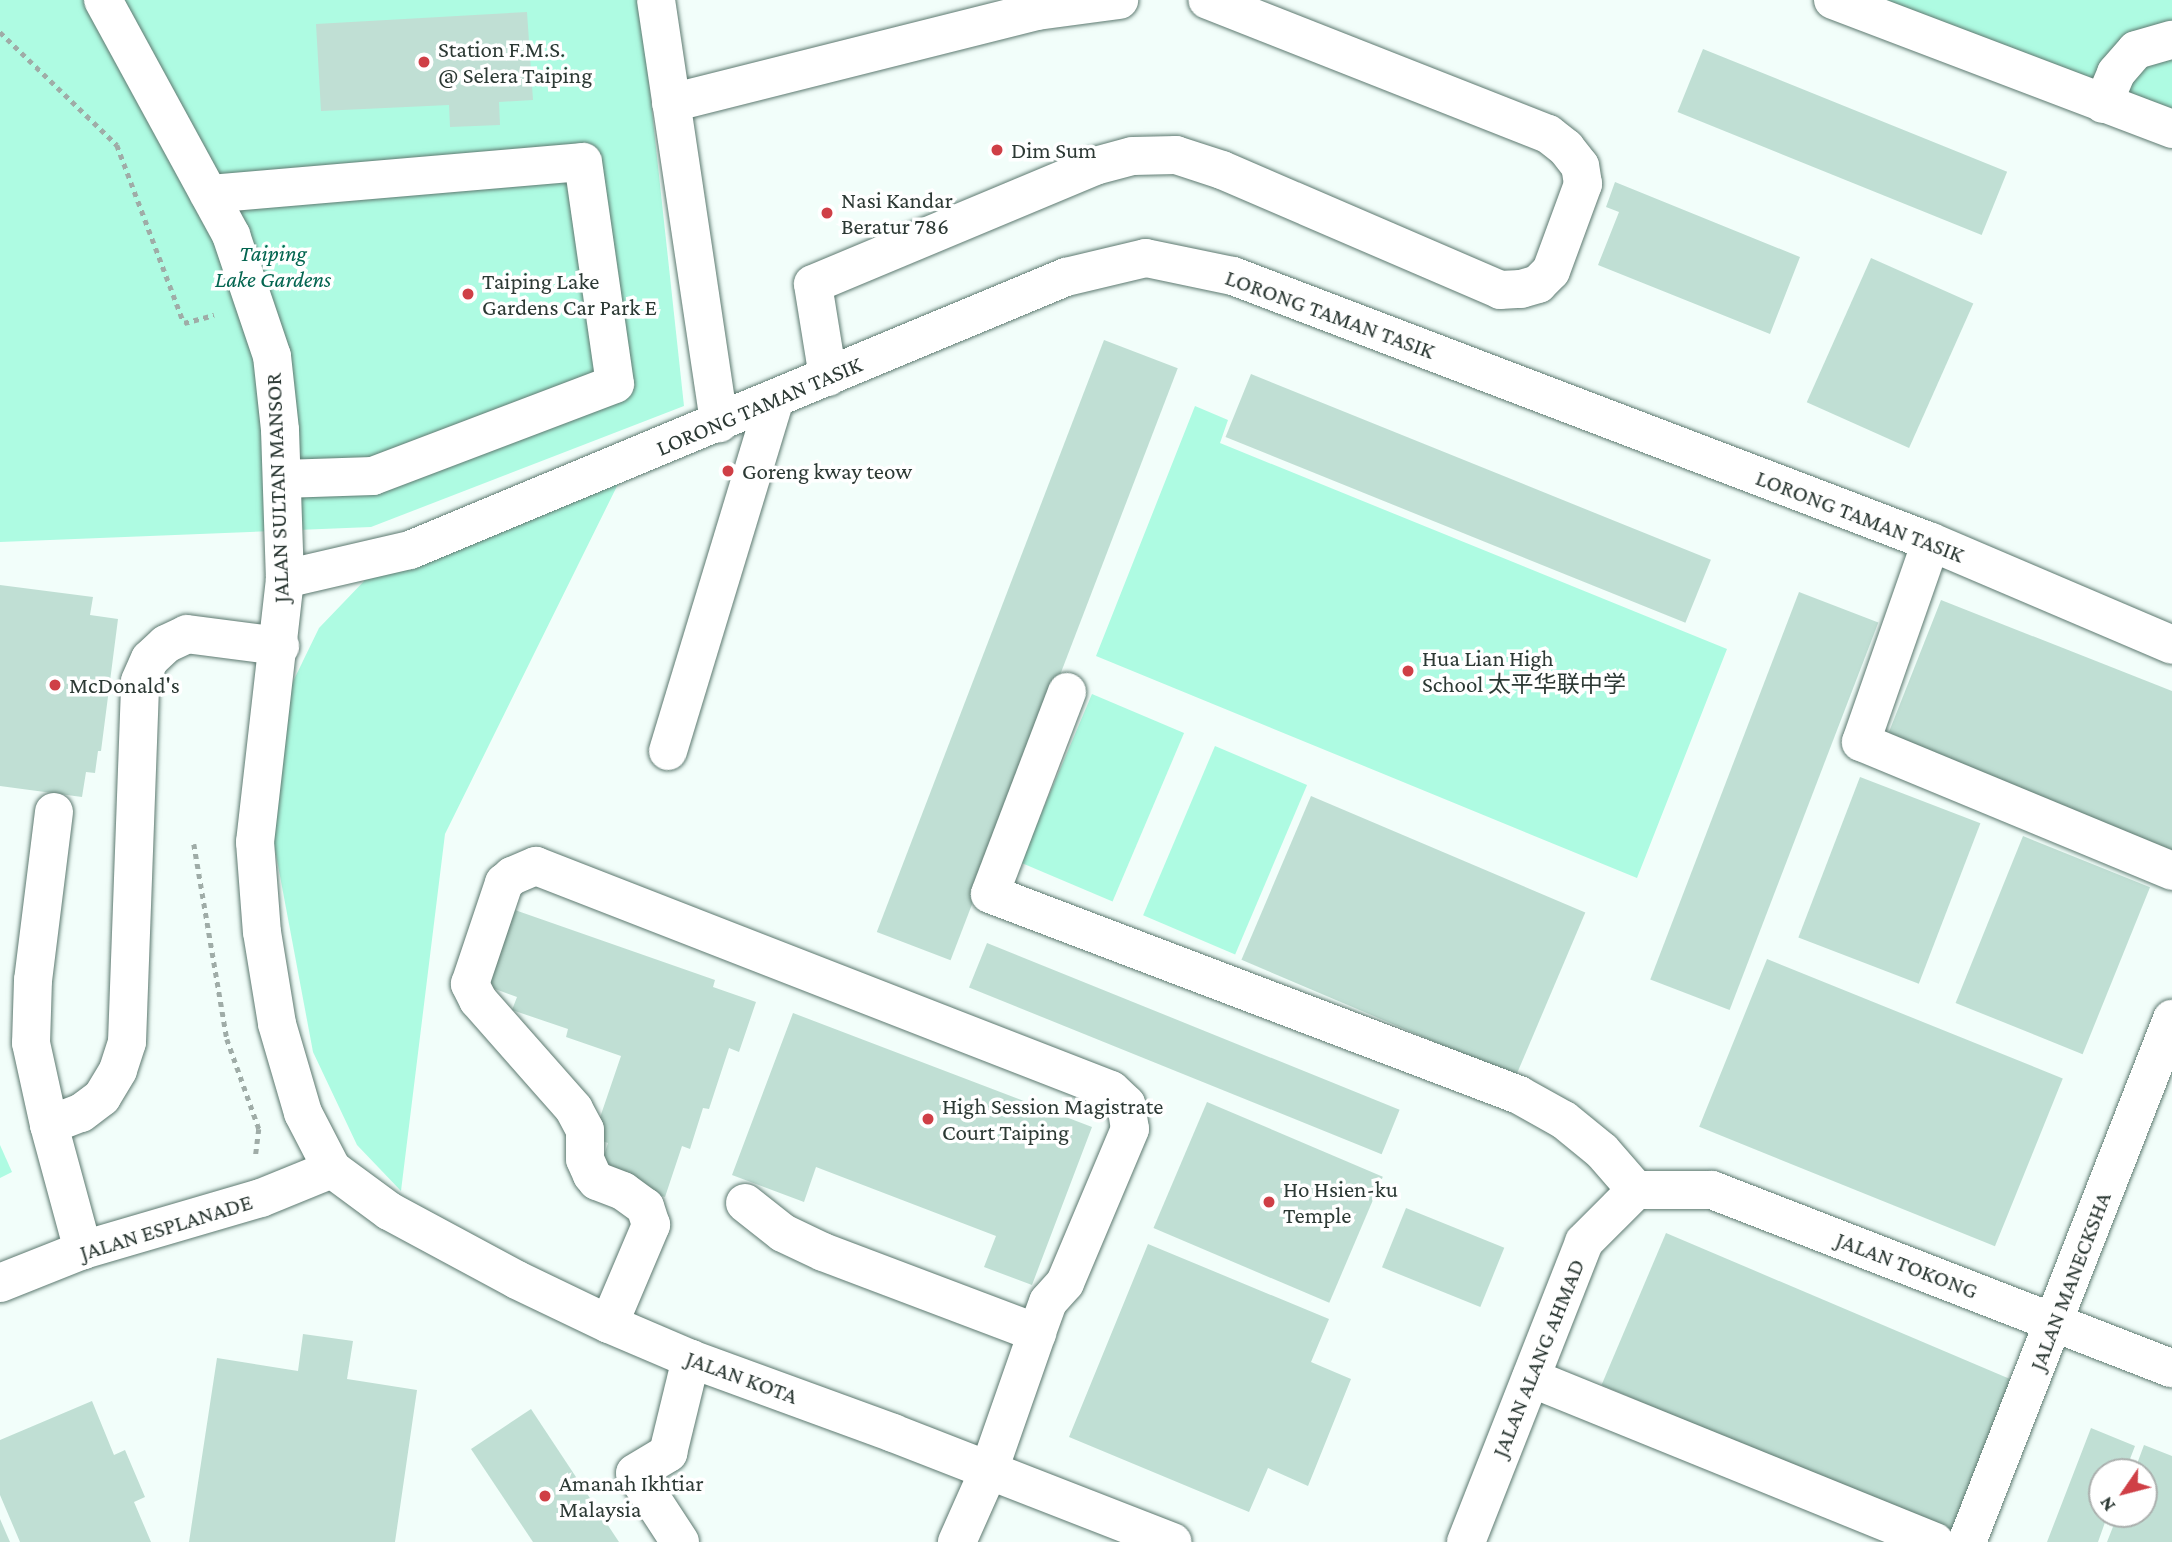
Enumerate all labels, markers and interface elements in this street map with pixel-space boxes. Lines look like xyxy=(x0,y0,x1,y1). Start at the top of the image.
place label: Station F.M.S. @ Selera Taiping xyxy=(438,35,592,89)
marker: Station F.M.S. @ Selera Taiping xyxy=(416,54,432,70)
place label: Dim Sum xyxy=(1011,136,1097,164)
marker: Dim Sum xyxy=(989,142,1005,158)
place label: Nasi Kandar Beratur 786 xyxy=(841,186,953,240)
marker: Nasi Kandar Beratur 786 xyxy=(819,205,835,221)
park label: Taiping Lake Gardens xyxy=(215,239,331,293)
street label: LORONG TAMAN TASIK xyxy=(1222,263,1438,365)
place label: Taiping Lake Gardens Car Park E xyxy=(482,267,657,321)
marker: Taiping Lake Gardens Car Park E xyxy=(460,286,476,302)
street label: LORONG TAMAN TASIK xyxy=(652,350,866,462)
street label: JALAN SULTAN MANSOR xyxy=(259,373,295,603)
place label: Goreng kway teow xyxy=(742,457,912,485)
marker: Goreng kway teow xyxy=(720,463,736,479)
street label: LORONG TAMAN TASIK xyxy=(1752,464,1968,568)
place label: Hua Lian High School 太平华联中学 xyxy=(1422,644,1626,698)
marker: Hua Lian High School 太平华联中学 xyxy=(1400,663,1416,679)
place label: McDonald's xyxy=(69,671,180,699)
marker: McDonald's xyxy=(47,677,63,693)
place label: High Session Magistrate Court Taiping xyxy=(942,1092,1163,1146)
marker: High Session Magistrate Court Taiping xyxy=(920,1111,936,1127)
place label: Ho Hsien-ku Temple xyxy=(1283,1175,1398,1229)
street label: JALAN ESPLANADE xyxy=(76,1188,256,1266)
street label: JALAN MANECKSHA xyxy=(2023,1188,2117,1374)
marker: Ho Hsien-ku Temple xyxy=(1261,1194,1277,1210)
street label: JALAN TOKONG xyxy=(1832,1225,1982,1305)
street label: JALAN ALANG AHMAD xyxy=(1486,1255,1590,1461)
street label: JALAN KOTA xyxy=(682,1344,802,1410)
north arrow xyxy=(2088,1458,2158,1528)
place label: Amanah Ikhtiar Malaysia xyxy=(559,1469,704,1523)
marker: Amanah Ikhtiar Malaysia xyxy=(537,1488,553,1504)
text: N xyxy=(2095,1493,2119,1516)

